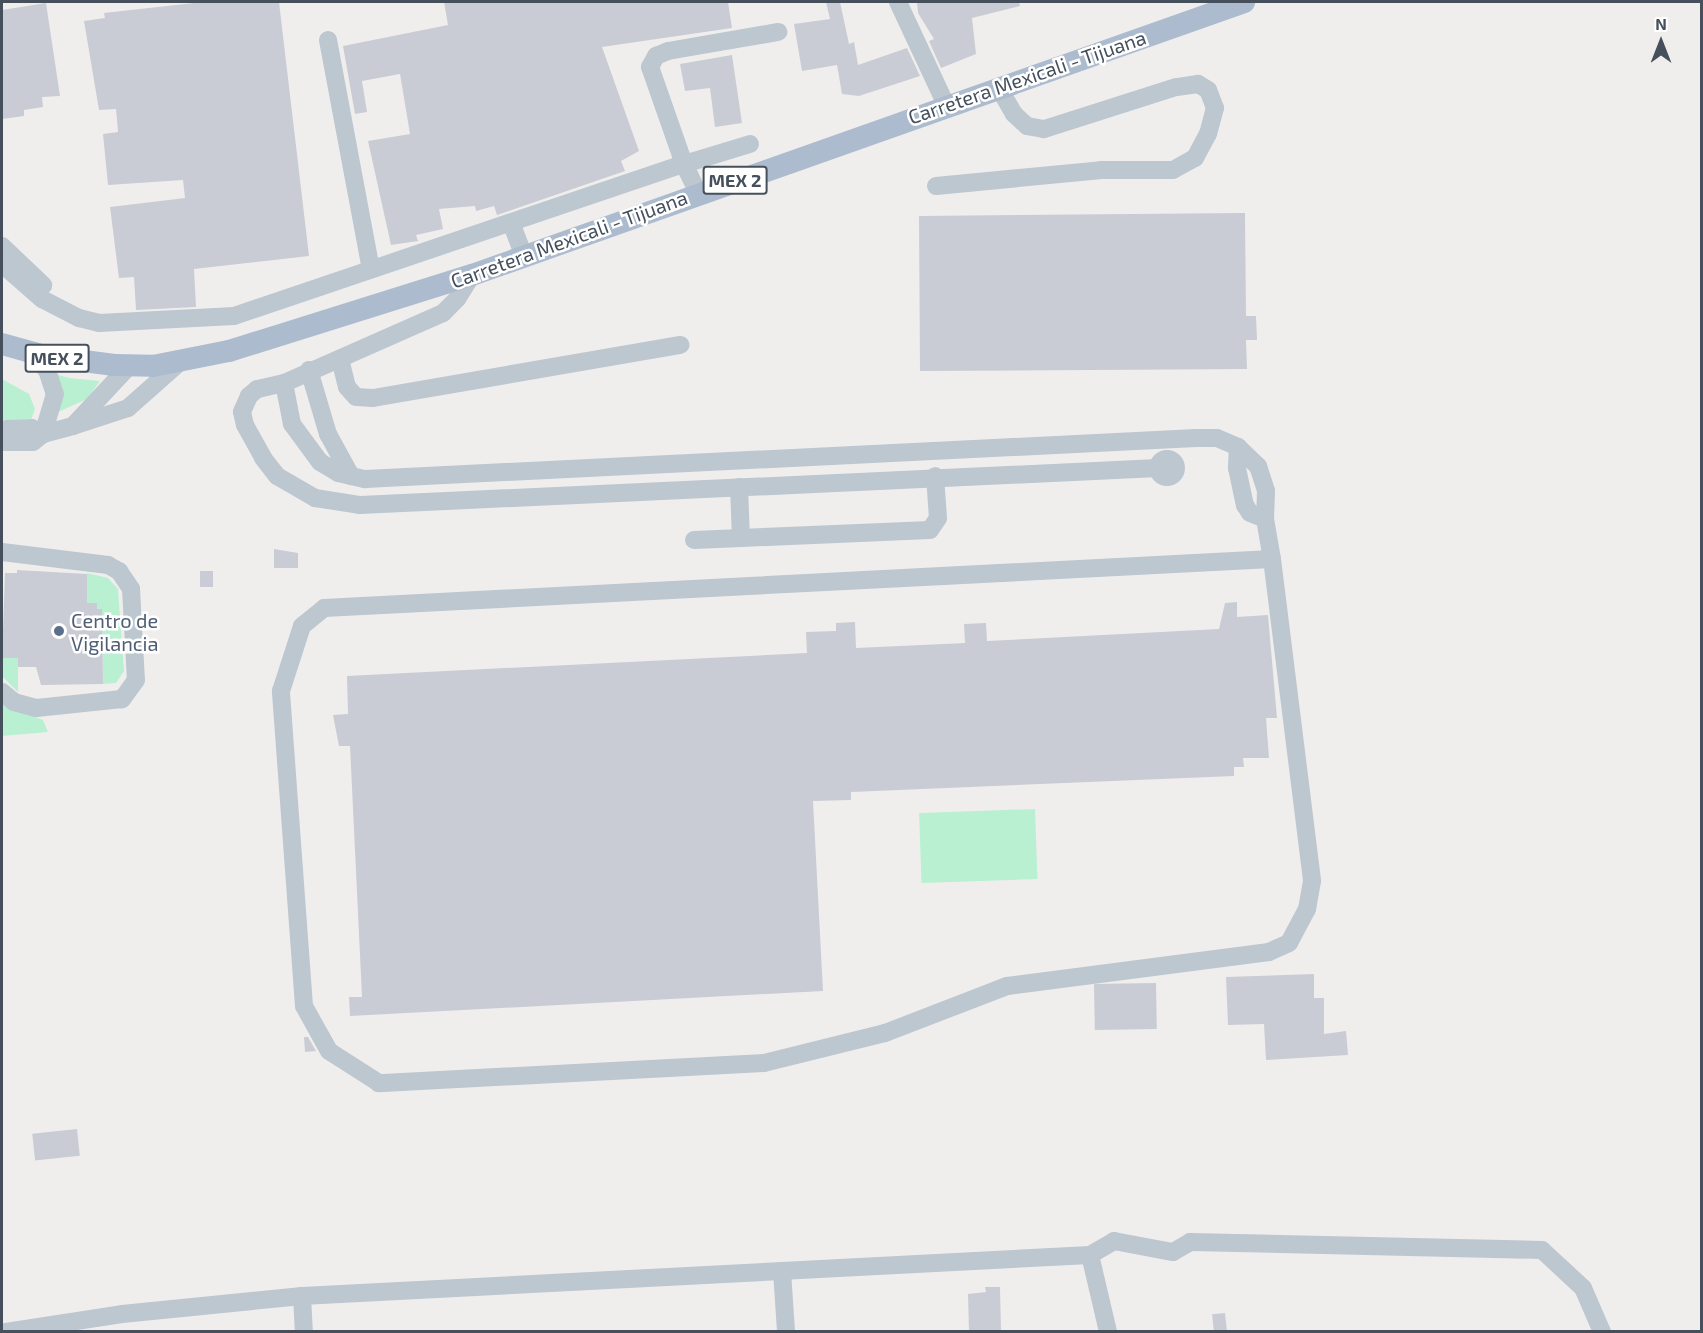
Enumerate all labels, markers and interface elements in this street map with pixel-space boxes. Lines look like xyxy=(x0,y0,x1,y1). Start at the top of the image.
north arrow xyxy=(1631,12,1691,72)
text: N xyxy=(1655,14,1667,33)
street label: Carretera Mexicali - Tijuana xyxy=(905,25,1149,129)
road number: MEX 2 xyxy=(702,165,768,195)
street label: Carretera Mexicali - Tijuana xyxy=(447,185,691,293)
road number: MEX 2 xyxy=(24,343,90,373)
place label: Centro de Vigilancia xyxy=(71,608,159,655)
marker: Centro de Vigilancia xyxy=(52,624,66,638)

